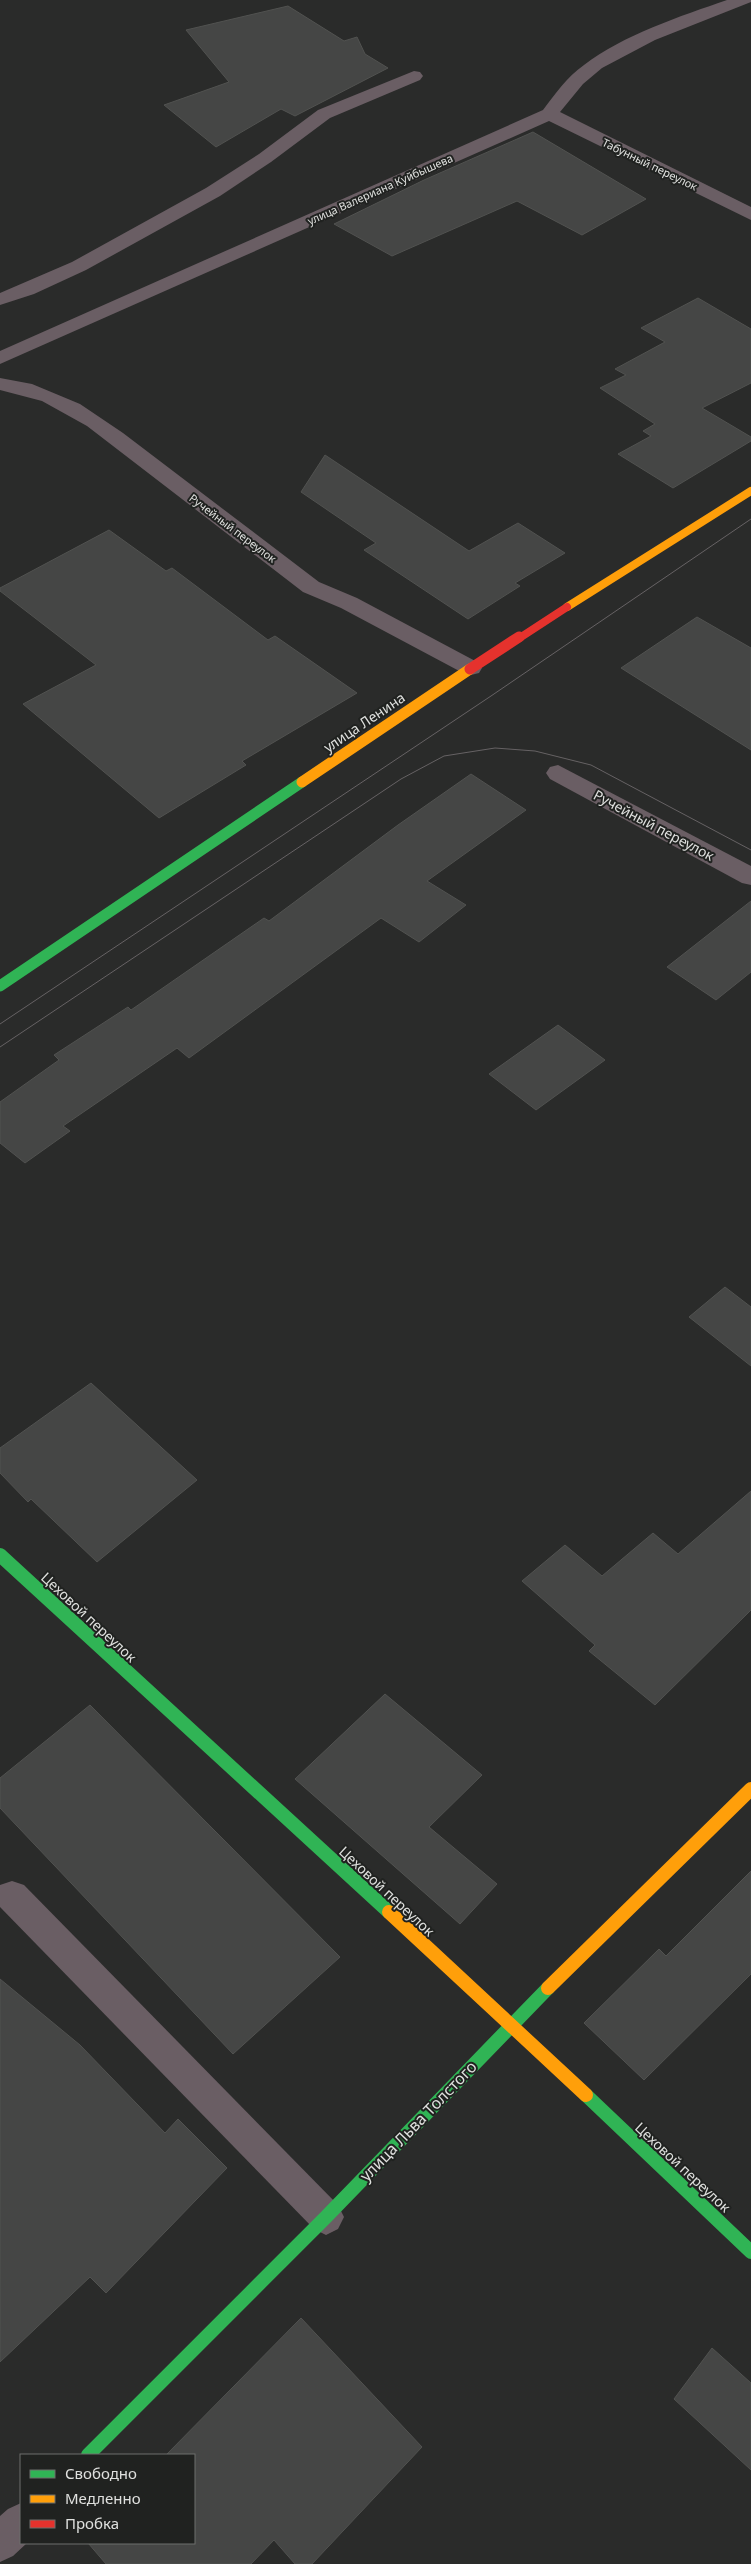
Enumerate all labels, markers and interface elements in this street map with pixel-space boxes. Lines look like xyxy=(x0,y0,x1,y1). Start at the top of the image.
street label: Табунный переулок xyxy=(600,134,700,194)
street label: улица Валериана Куйбышева xyxy=(305,150,455,228)
street label: Ручейный переулок xyxy=(186,490,280,566)
street label: улица Ленина xyxy=(320,688,408,756)
street label: Ручейный переулок xyxy=(590,785,718,865)
street label: Цеховой переулок xyxy=(37,1568,141,1667)
street label: Цеховой переулок xyxy=(335,1842,439,1941)
street label: улица Льва Толстого xyxy=(355,2056,481,2186)
street label: Цеховой переулок xyxy=(631,2118,735,2217)
legend xyxy=(20,2454,195,2544)
text: Свободно xyxy=(65,2463,137,2483)
text: Медленно xyxy=(65,2488,141,2508)
text: Пробка xyxy=(65,2513,119,2533)

